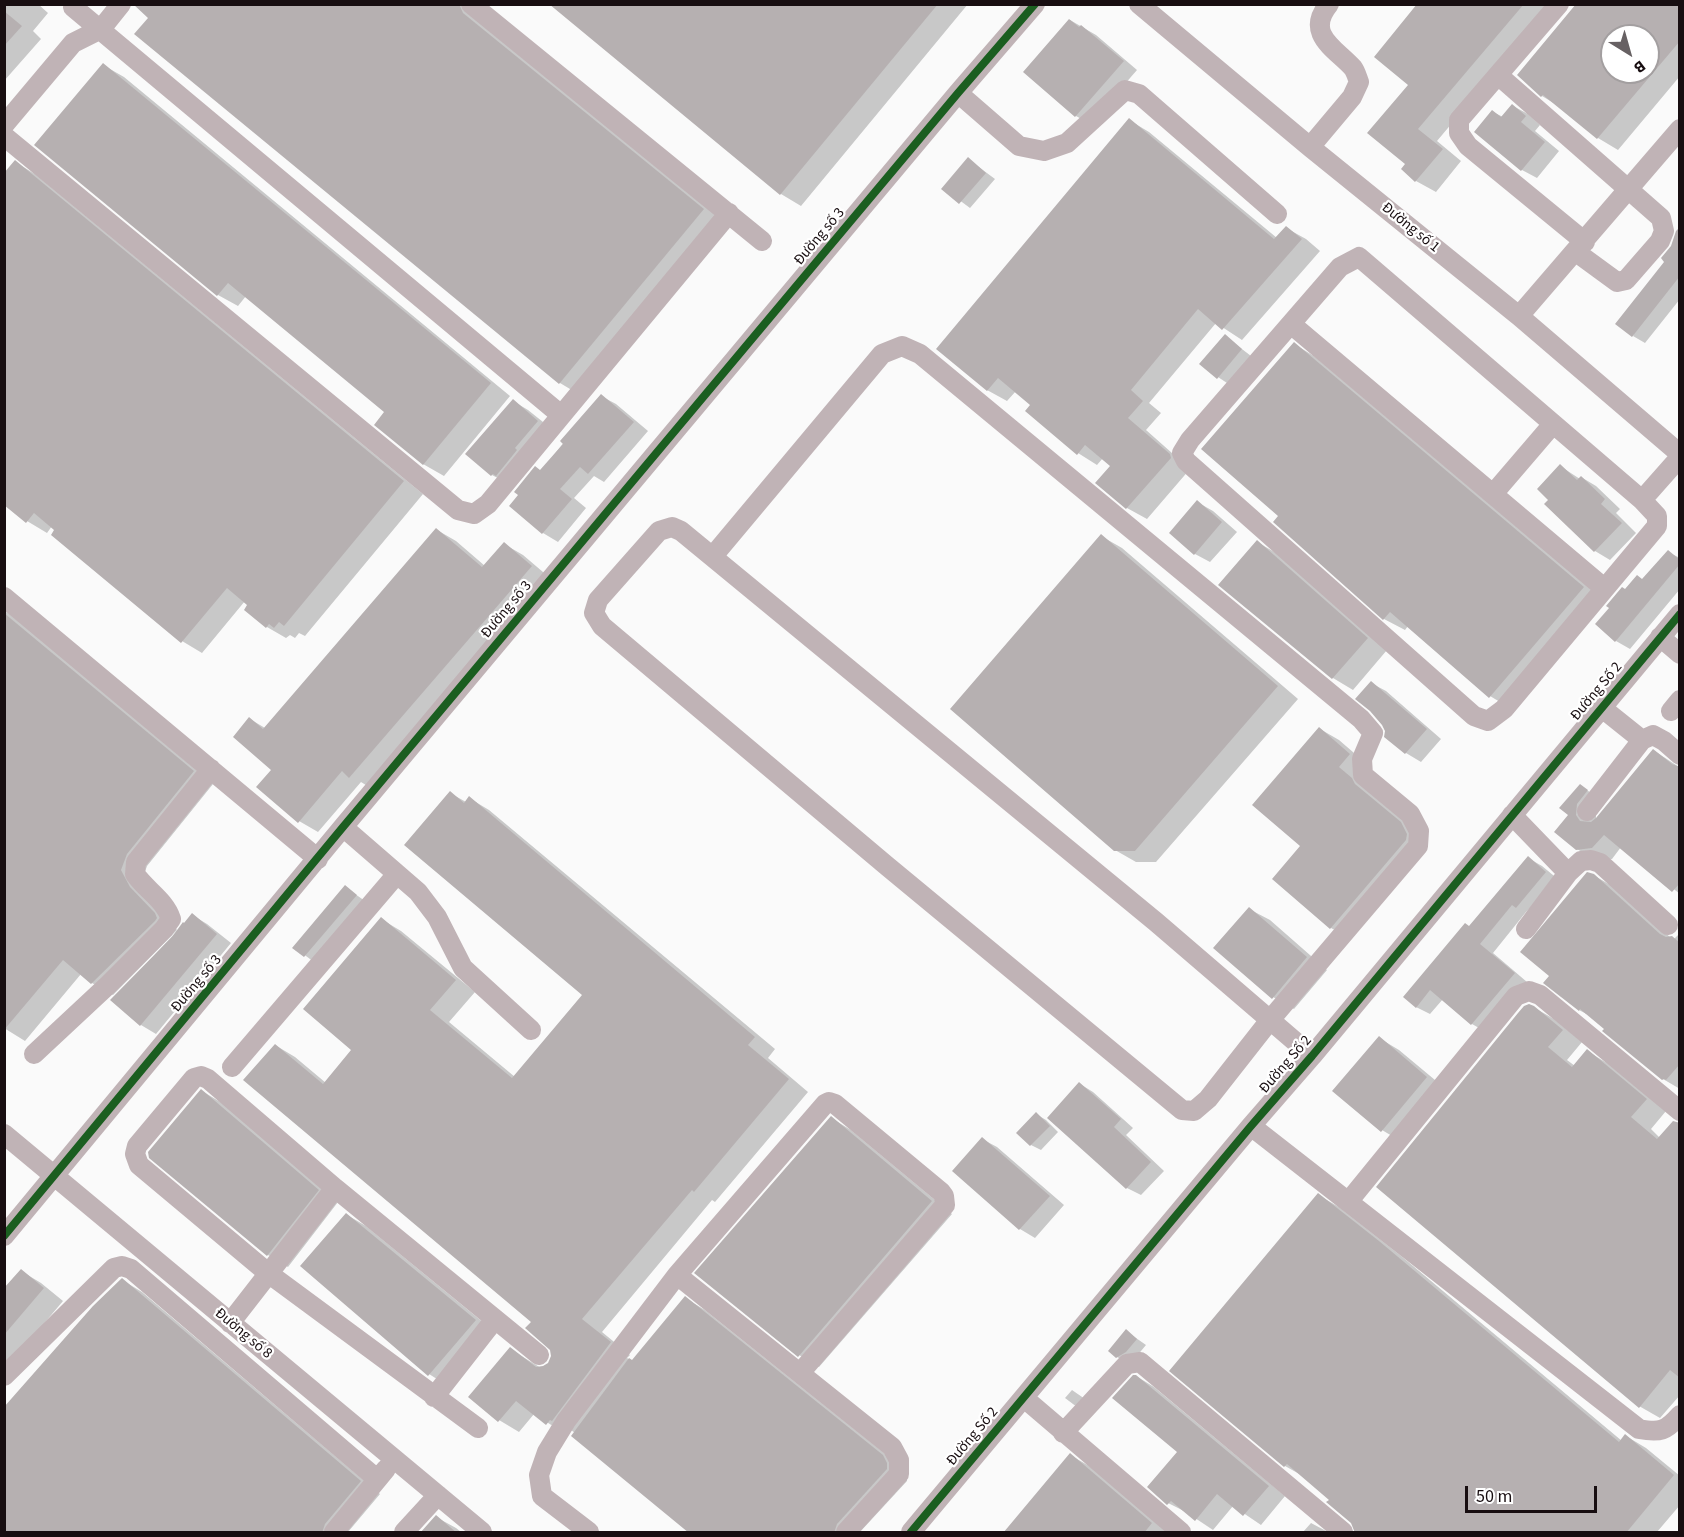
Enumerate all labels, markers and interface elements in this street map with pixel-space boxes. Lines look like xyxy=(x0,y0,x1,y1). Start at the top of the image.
north arrow xyxy=(1600,24,1660,84)
text: B xyxy=(1629,55,1650,78)
street label: Đường số 1 xyxy=(1377,199,1443,257)
street label: Đường số 3 xyxy=(791,205,849,269)
street label: Đường số 3 xyxy=(478,578,536,642)
street label: Đường Số 2 xyxy=(1567,659,1627,725)
street label: Đường số 3 xyxy=(168,952,226,1016)
street label: Đường Số 2 xyxy=(1256,1032,1316,1098)
street label: Đường số 8 xyxy=(211,1305,275,1363)
street label: Đường Số 2 xyxy=(943,1404,1003,1470)
scale bar xyxy=(1468,1474,1600,1512)
text: 50 m xyxy=(1476,1484,1512,1509)

